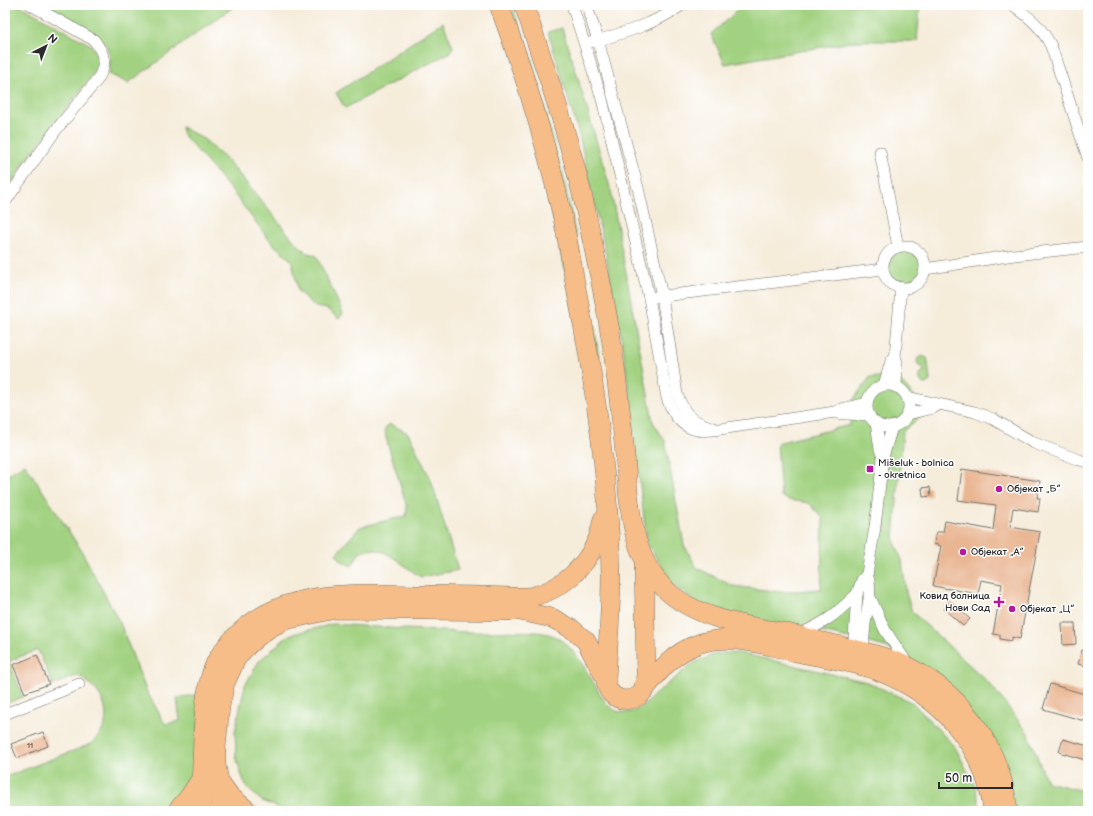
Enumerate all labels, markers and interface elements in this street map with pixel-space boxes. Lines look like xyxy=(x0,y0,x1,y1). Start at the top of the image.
north arrow xyxy=(26,26,66,66)
text: N xyxy=(45,31,60,47)
place label: Mišeluk - bolnica - okretnica xyxy=(878,457,954,481)
marker: Mišeluk - bolnica - okretnica xyxy=(865,464,875,474)
place label: Објекат „Б” xyxy=(1007,483,1061,495)
marker: Објекат „Б” xyxy=(994,484,1004,494)
place label: Објекат „А” xyxy=(971,546,1024,558)
marker: Објекат „А” xyxy=(958,547,968,557)
place label: Ковид болница Нови Сад xyxy=(919,590,990,614)
marker: Ковид болница Нови Сад xyxy=(993,596,1005,608)
place label: Објекат „Ц” xyxy=(1020,603,1074,615)
marker: Објекат „Ц” xyxy=(1007,604,1017,614)
house number: 11 xyxy=(27,741,33,750)
scale bar xyxy=(939,764,1012,790)
text: 50 m xyxy=(945,771,972,786)

